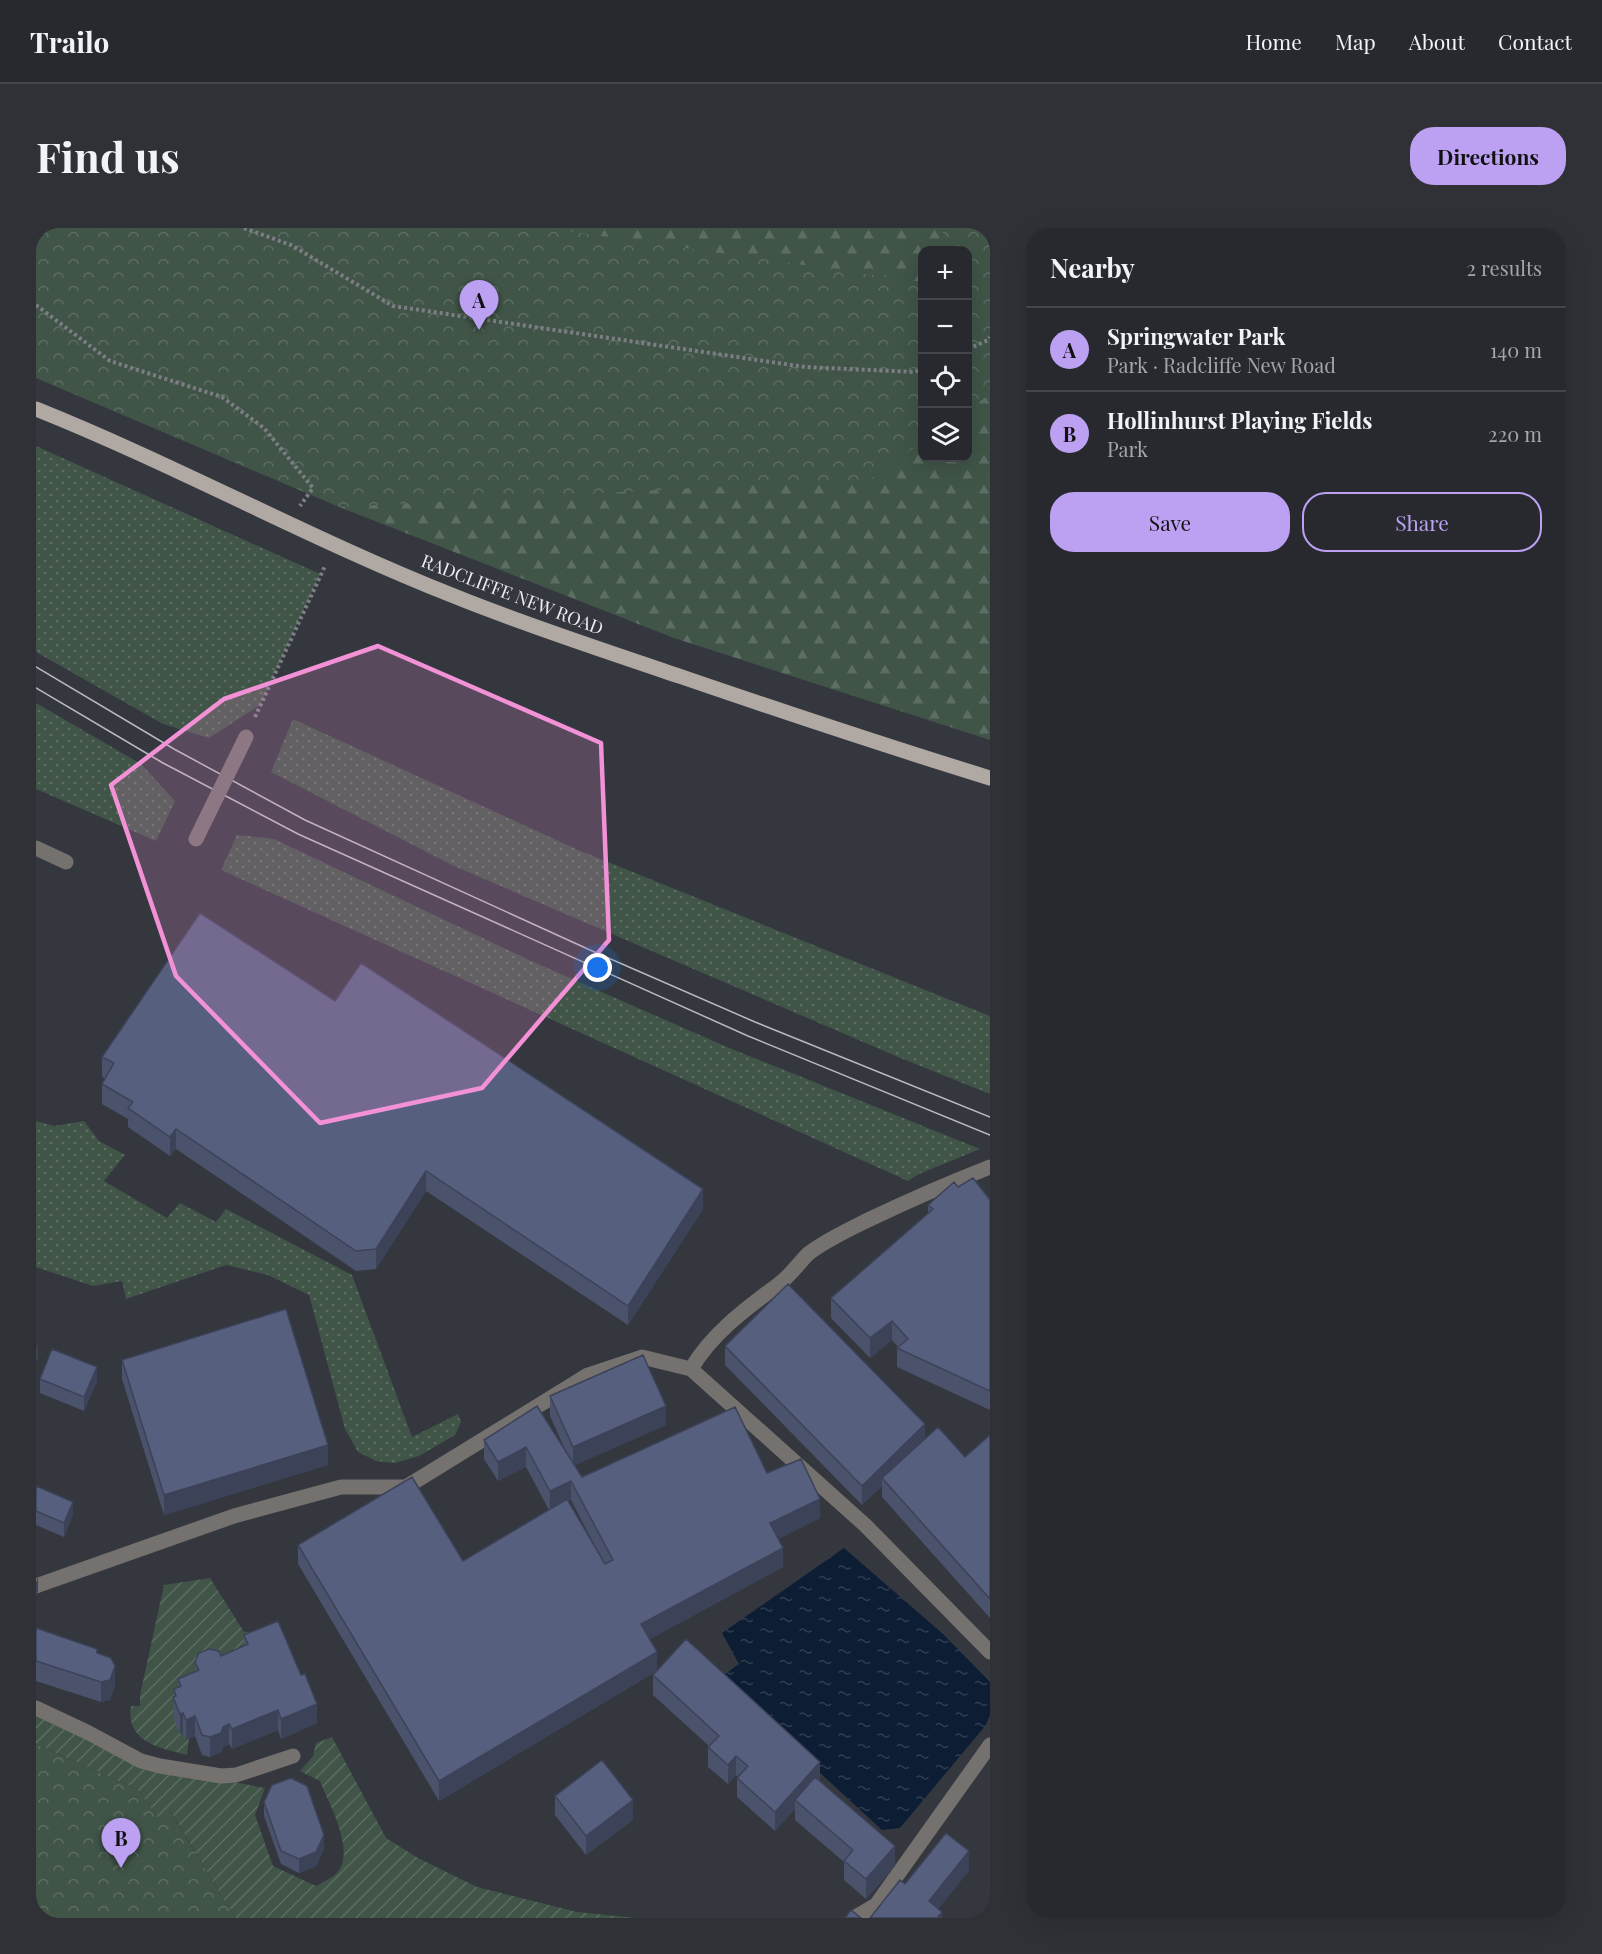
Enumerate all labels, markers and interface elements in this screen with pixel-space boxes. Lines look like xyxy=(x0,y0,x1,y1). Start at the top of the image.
text: Trailo xyxy=(30,23,109,60)
text: Home xyxy=(1246,27,1302,55)
text: Map xyxy=(1335,27,1376,55)
text: About xyxy=(1409,27,1465,55)
text: Contact xyxy=(1498,27,1572,55)
button: Directions xyxy=(1410,127,1566,185)
text: Find us xyxy=(36,128,180,184)
map controls xyxy=(918,246,972,462)
button: + xyxy=(918,246,972,300)
text: Nearby xyxy=(1050,250,1135,285)
text: 2 results xyxy=(1467,254,1542,281)
pin: A xyxy=(460,280,498,330)
button: − xyxy=(918,300,972,354)
text: Springwater Park xyxy=(1107,321,1285,351)
text: A xyxy=(1063,336,1076,363)
text: 140 m xyxy=(1490,336,1542,363)
text: Park · Radcliffe New Road xyxy=(1107,351,1336,378)
button: locate xyxy=(918,354,972,408)
text: Hollinhurst Playing Fields xyxy=(1107,405,1372,435)
button: layers xyxy=(918,408,972,462)
text: B xyxy=(1063,420,1076,447)
text: 220 m xyxy=(1488,420,1542,447)
text: Park xyxy=(1107,435,1148,462)
button: Save xyxy=(1050,492,1290,552)
button: Share xyxy=(1302,492,1542,552)
street label: RADCLIFFE NEW ROAD xyxy=(418,548,607,640)
your location xyxy=(583,953,612,982)
pin: B xyxy=(102,1818,140,1868)

